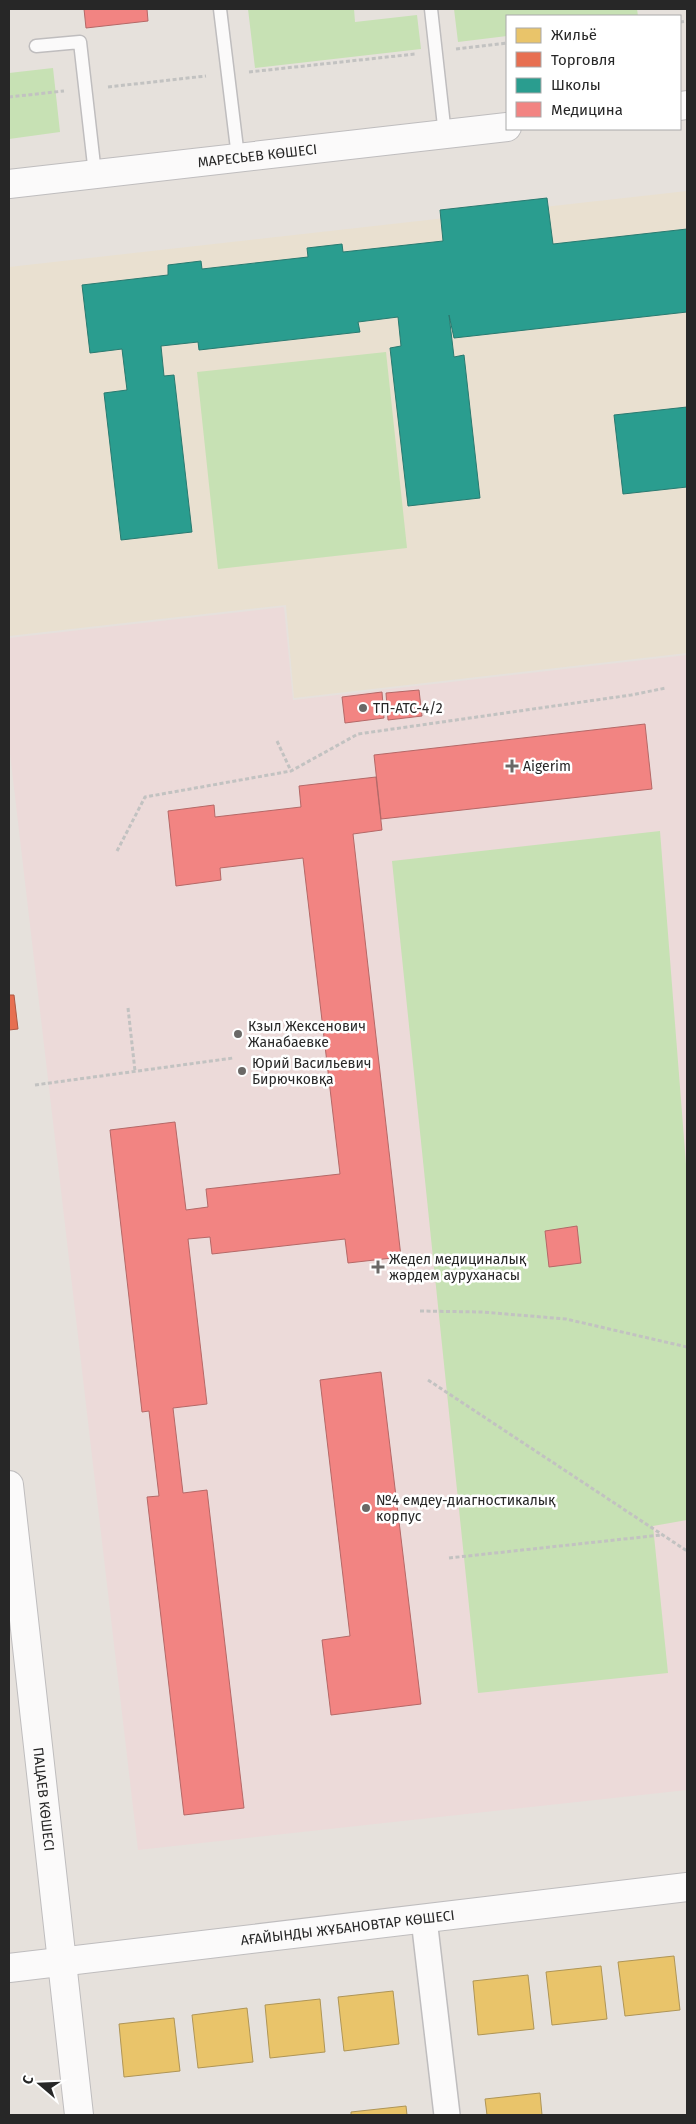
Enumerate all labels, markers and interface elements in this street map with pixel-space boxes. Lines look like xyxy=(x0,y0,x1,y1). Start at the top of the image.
legend xyxy=(506,15,681,130)
text: Жильё xyxy=(551,26,597,44)
text: Торговля xyxy=(551,51,616,69)
text: Школы xyxy=(551,76,601,94)
text: Медицина xyxy=(551,101,623,119)
street label: МАРЕСЬЕВ КӨШЕСІ xyxy=(197,141,318,171)
place label: ТП-АТС-4/2 xyxy=(373,700,443,717)
marker: ТП-АТС-4/2 xyxy=(357,702,369,714)
place label: Aigerim xyxy=(523,758,571,775)
marker: Aigerim xyxy=(505,759,519,773)
place label: Кзыл Жексенович Жанабаевке xyxy=(248,1018,366,1051)
marker: Кзыл Жексенович Жанабаевке xyxy=(232,1028,244,1040)
place label: Юрий Васильевич Бирючковқа xyxy=(252,1055,372,1088)
marker: Юрий Васильевич Бирючковқа xyxy=(236,1065,248,1077)
place label: Жедел медициналық жәрдем ауруханасы xyxy=(389,1251,527,1284)
marker: Жедел медициналық жәрдем ауруханасы xyxy=(371,1260,385,1274)
place label: №4 емдеу-диагностикалық корпус xyxy=(376,1492,556,1525)
marker: №4 емдеу-диагностикалық корпус xyxy=(360,1502,372,1514)
street label: ПАЦАЕВ КӨШЕСІ xyxy=(29,1746,58,1852)
street label: АҒАЙЫНДЫ ЖҰБАНОВТАР КӨШЕСІ xyxy=(240,1907,456,1949)
north arrow xyxy=(15,2059,65,2109)
text: С xyxy=(19,2073,38,2087)

